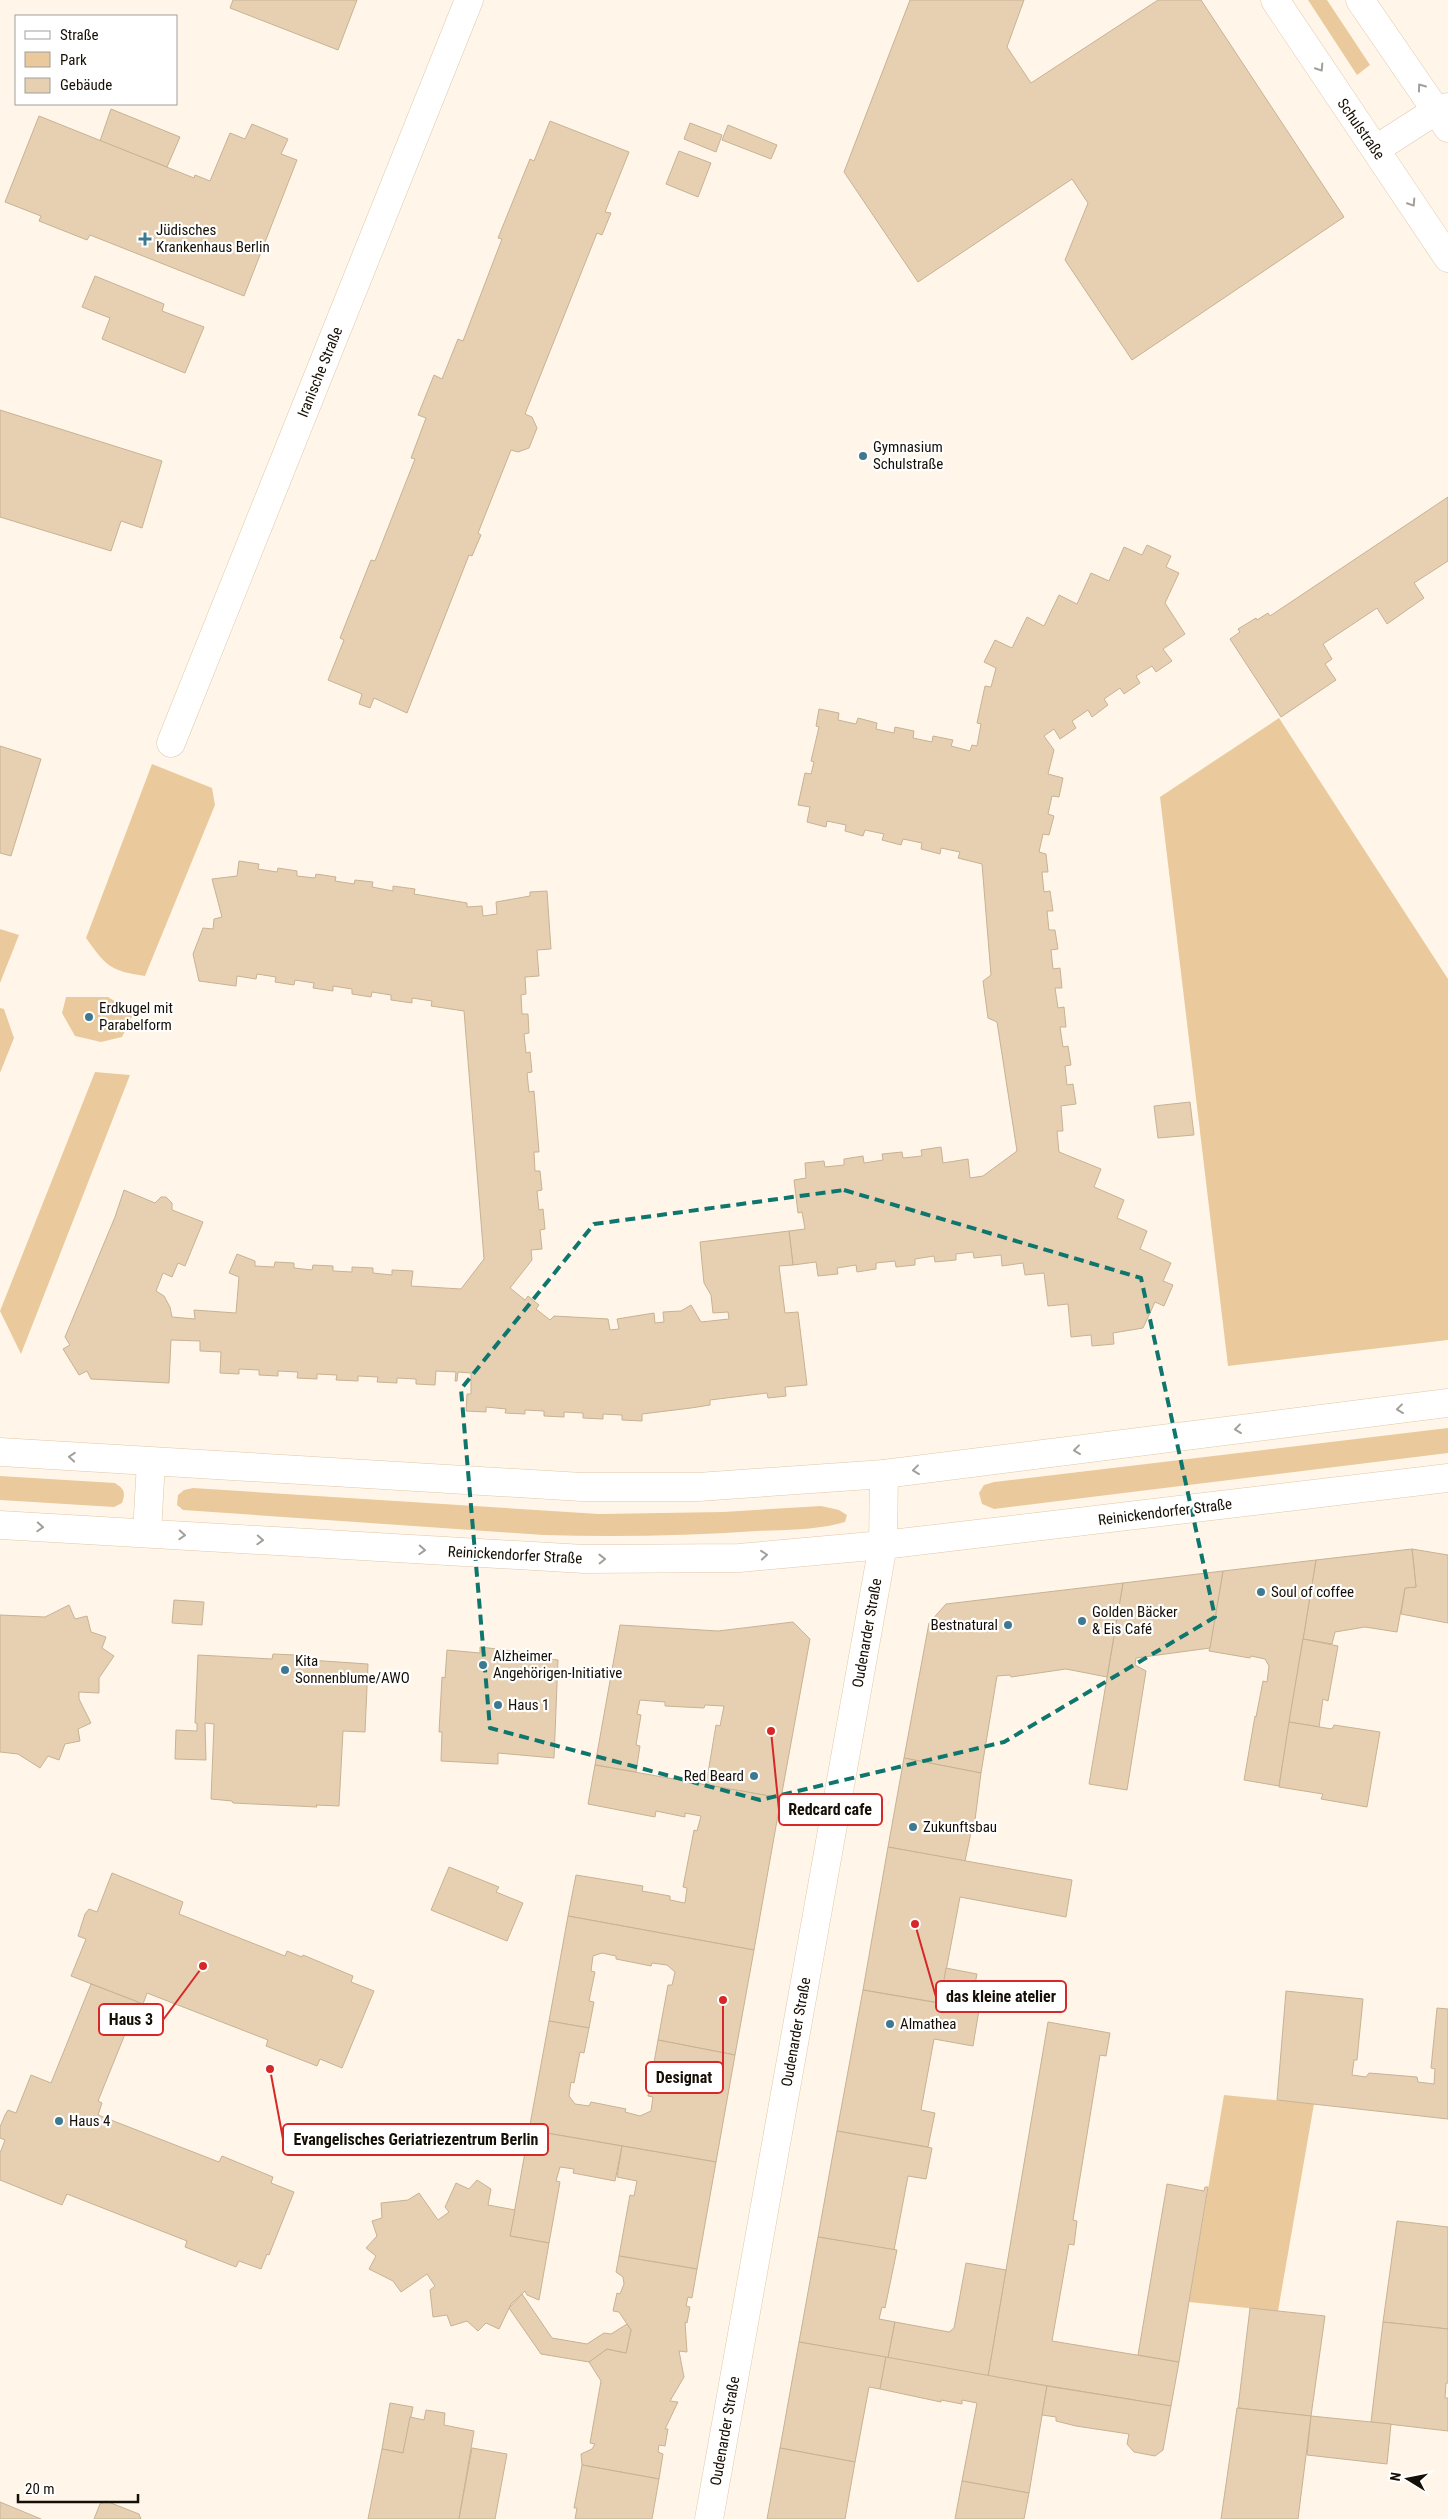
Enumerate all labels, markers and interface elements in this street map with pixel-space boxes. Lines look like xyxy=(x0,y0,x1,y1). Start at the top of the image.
legend xyxy=(15,15,178,105)
text: Straße xyxy=(60,26,99,44)
text: Park xyxy=(60,51,87,69)
one-way arrow xyxy=(1314,63,1323,72)
text: Gebäude xyxy=(60,76,112,94)
one-way arrow xyxy=(1417,84,1427,93)
street label: Schulstraße xyxy=(1333,95,1389,163)
one-way arrow xyxy=(1405,197,1415,206)
place label: Jüdisches Krankenhaus Berlin xyxy=(156,221,270,256)
marker: Jüdisches Krankenhaus Berlin xyxy=(138,232,152,246)
street label: Iranische Straße xyxy=(294,324,346,420)
place label: Gymnasium Schulstraße xyxy=(873,438,943,473)
marker: Gymnasium Schulstraße xyxy=(857,450,869,462)
place label: Erdkugel mit Parabelform xyxy=(99,999,173,1034)
marker: Erdkugel mit Parabelform xyxy=(83,1011,95,1023)
one-way arrow xyxy=(1395,1403,1403,1414)
one-way arrow xyxy=(1234,1423,1242,1434)
one-way arrow xyxy=(1073,1444,1081,1454)
one-way arrow xyxy=(67,1451,75,1462)
one-way arrow xyxy=(912,1464,920,1475)
street label: Reinickendorfer Straße xyxy=(1097,1495,1233,1529)
one-way arrow xyxy=(37,1522,45,1533)
one-way arrow xyxy=(178,1530,186,1541)
one-way arrow xyxy=(256,1535,264,1546)
street label: Reinickendorfer Straße xyxy=(447,1542,583,1568)
one-way arrow xyxy=(418,1544,426,1555)
one-way arrow xyxy=(760,1550,768,1561)
one-way arrow xyxy=(598,1554,606,1564)
street label: Oudenarder Straße xyxy=(849,1577,885,1689)
place label: Soul of coffee xyxy=(1271,1583,1354,1601)
marker: Soul of coffee xyxy=(1255,1586,1267,1598)
place label: Golden Bäcker & Eis Café xyxy=(1092,1603,1178,1638)
marker: Golden Bäcker & Eis Café xyxy=(1076,1615,1088,1627)
place label: Bestnatural xyxy=(930,1616,998,1634)
marker: Bestnatural xyxy=(1002,1619,1014,1631)
place label: Alzheimer Angehörigen-Initiative xyxy=(493,1647,622,1682)
place label: Kita Sonnenblume/AWO xyxy=(295,1652,410,1687)
marker: Alzheimer Angehörigen-Initiative xyxy=(477,1659,489,1671)
marker: Kita Sonnenblume/AWO xyxy=(279,1664,291,1676)
place label: Haus 1 xyxy=(508,1696,549,1714)
marker: Haus 1 xyxy=(492,1699,504,1711)
place label: Red Beard xyxy=(684,1767,744,1785)
marker: Red Beard xyxy=(748,1770,760,1782)
callout: Redcard cafe xyxy=(779,1794,882,1825)
text: Redcard cafe xyxy=(788,1800,872,1819)
place label: Zukunftsbau xyxy=(923,1818,997,1836)
marker: Zukunftsbau xyxy=(907,1821,919,1833)
street label: Oudenarder Straße xyxy=(778,1976,814,2088)
callout: das kleine atelier xyxy=(936,1981,1066,2012)
text: das kleine atelier xyxy=(946,1987,1056,2006)
callout: Haus 3 xyxy=(99,2004,163,2035)
text: Haus 3 xyxy=(109,2010,153,2029)
place label: Almathea xyxy=(900,2015,956,2033)
marker: Almathea xyxy=(884,2018,896,2030)
callout: Designat xyxy=(646,2062,723,2093)
text: Designat xyxy=(656,2068,712,2087)
place label: Haus 4 xyxy=(69,2112,110,2130)
marker: Haus 4 xyxy=(53,2115,65,2127)
callout: Evangelisches Geriatriezentrum Berlin xyxy=(283,2124,548,2155)
text: Evangelisches Geriatriezentrum Berlin xyxy=(294,2130,539,2149)
street label: Oudenarder Straße xyxy=(707,2375,743,2487)
north arrow xyxy=(1383,2454,1433,2504)
text: N xyxy=(1387,2471,1404,2482)
scale bar xyxy=(18,2472,138,2504)
text: 20 m xyxy=(25,2480,55,2498)

